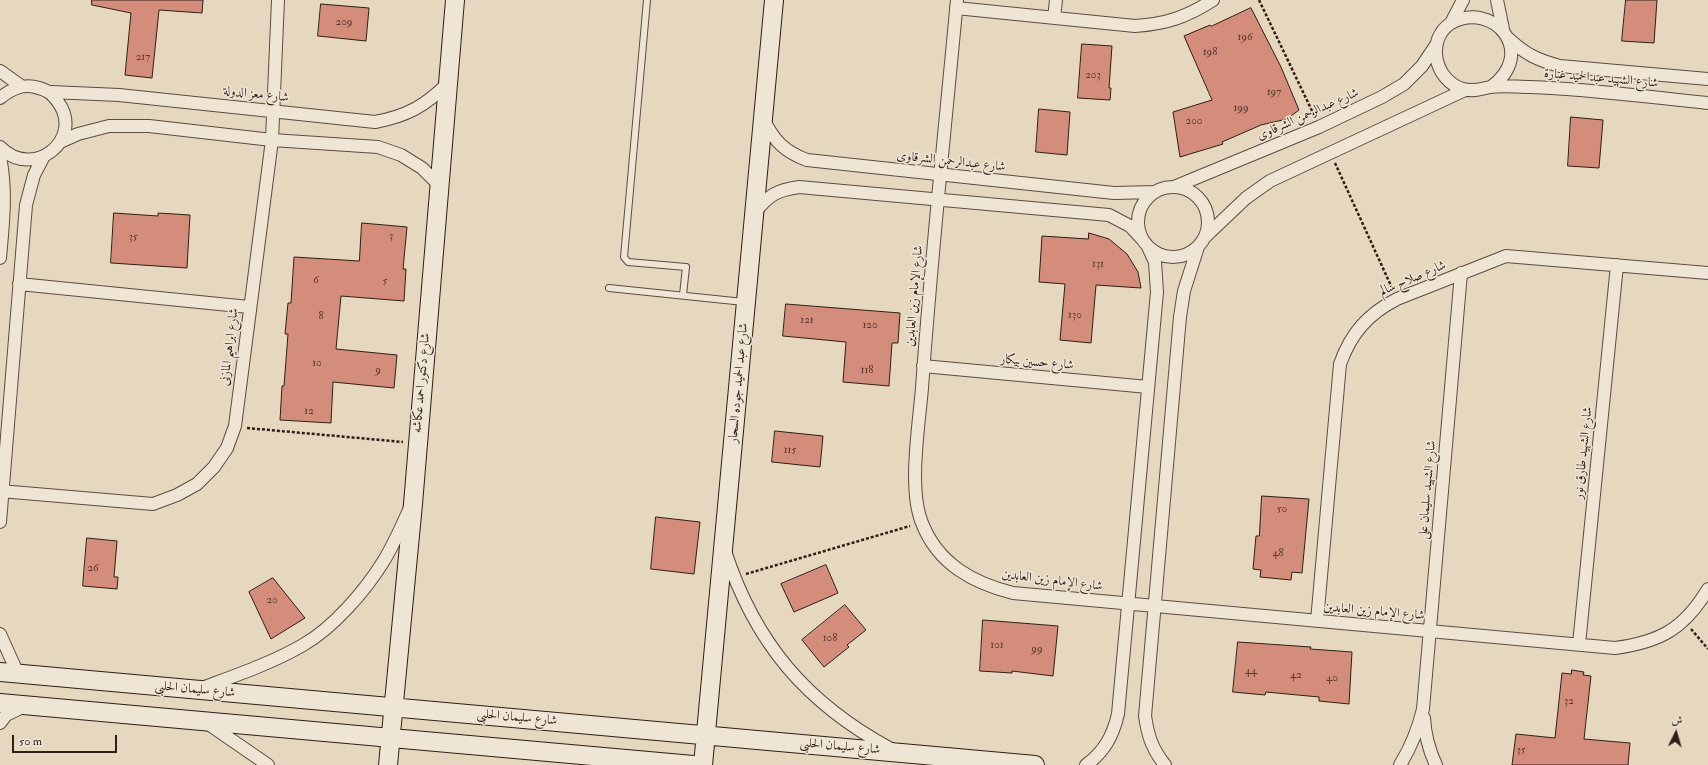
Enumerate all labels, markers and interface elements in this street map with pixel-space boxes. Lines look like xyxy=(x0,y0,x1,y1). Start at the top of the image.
house number: 209 xyxy=(336,16,352,30)
house number: 196 xyxy=(1237,31,1253,45)
house number: 198 xyxy=(1203,46,1217,60)
house number: 217 xyxy=(136,51,150,65)
street label: شارع الشهيد عبدالحميد غبارة xyxy=(1543,66,1659,92)
house number: 203 xyxy=(1085,69,1101,83)
street label: شارع معز الدولة xyxy=(223,84,289,106)
street label: شارع عبدالرحمن الشرقاوى xyxy=(1255,86,1361,144)
house number: 197 xyxy=(1267,86,1281,100)
house number: 199 xyxy=(1233,102,1249,116)
house number: 200 xyxy=(1186,115,1202,129)
street label: شارع عبدالرحمن الشرقاوى xyxy=(896,149,1006,175)
house number: 3 xyxy=(389,230,393,244)
house number: 35 xyxy=(128,231,138,245)
street label: شارع الإمام زين العابدين xyxy=(903,245,927,347)
house number: 131 xyxy=(1092,258,1104,272)
street label: شارع صلاح سالم xyxy=(1377,258,1449,300)
house number: 6 xyxy=(313,274,319,288)
house number: 5 xyxy=(383,275,387,289)
street label: شارع ابراهيم المازنى xyxy=(217,307,243,387)
house number: 130 xyxy=(1068,309,1082,323)
house number: 8 xyxy=(318,310,324,324)
house number: 121 xyxy=(800,314,814,328)
house number: 120 xyxy=(862,319,878,333)
street label: شارع عبد الحميد جوده السحار xyxy=(726,322,752,444)
street label: شارع دكتور احمد عكاشه xyxy=(410,332,434,434)
street label: شارع حسين بيكار xyxy=(1000,352,1074,374)
house number: 10 xyxy=(312,357,322,371)
house number: 9 xyxy=(375,364,381,378)
house number: 118 xyxy=(860,364,874,378)
house number: 12 xyxy=(304,405,314,419)
street label: شارع الشهيد طارق نور xyxy=(1571,406,1597,500)
street label: شارع الشهيد سليمان على xyxy=(1416,440,1440,540)
house number: 115 xyxy=(784,444,796,458)
house number: 50 xyxy=(1277,503,1287,517)
house number: 48 xyxy=(1272,547,1284,561)
house number: 26 xyxy=(87,562,99,576)
street label: شارع الإمام زين العابدين xyxy=(1001,567,1103,595)
house number: 20 xyxy=(266,594,278,608)
street label: شارع الإمام زين العابدين xyxy=(1323,600,1425,624)
house number: 108 xyxy=(823,632,837,646)
house number: 101 xyxy=(990,639,1004,653)
house number: 99 xyxy=(1031,643,1043,657)
house number: 44 xyxy=(1245,665,1257,679)
house number: 42 xyxy=(1290,669,1302,683)
house number: 40 xyxy=(1326,672,1338,686)
street label: شارع سليمان الحلبى xyxy=(154,679,236,701)
house number: 32 xyxy=(1564,695,1574,709)
street label: شارع سليمان الحلبى xyxy=(476,707,558,729)
north arrow xyxy=(1656,713,1696,753)
text: ش xyxy=(1671,714,1683,727)
scale bar xyxy=(14,727,119,753)
text: 50 m xyxy=(19,734,42,749)
street label: شارع سليمان الحلبى xyxy=(799,736,881,758)
house number: 35 xyxy=(1516,744,1526,758)

